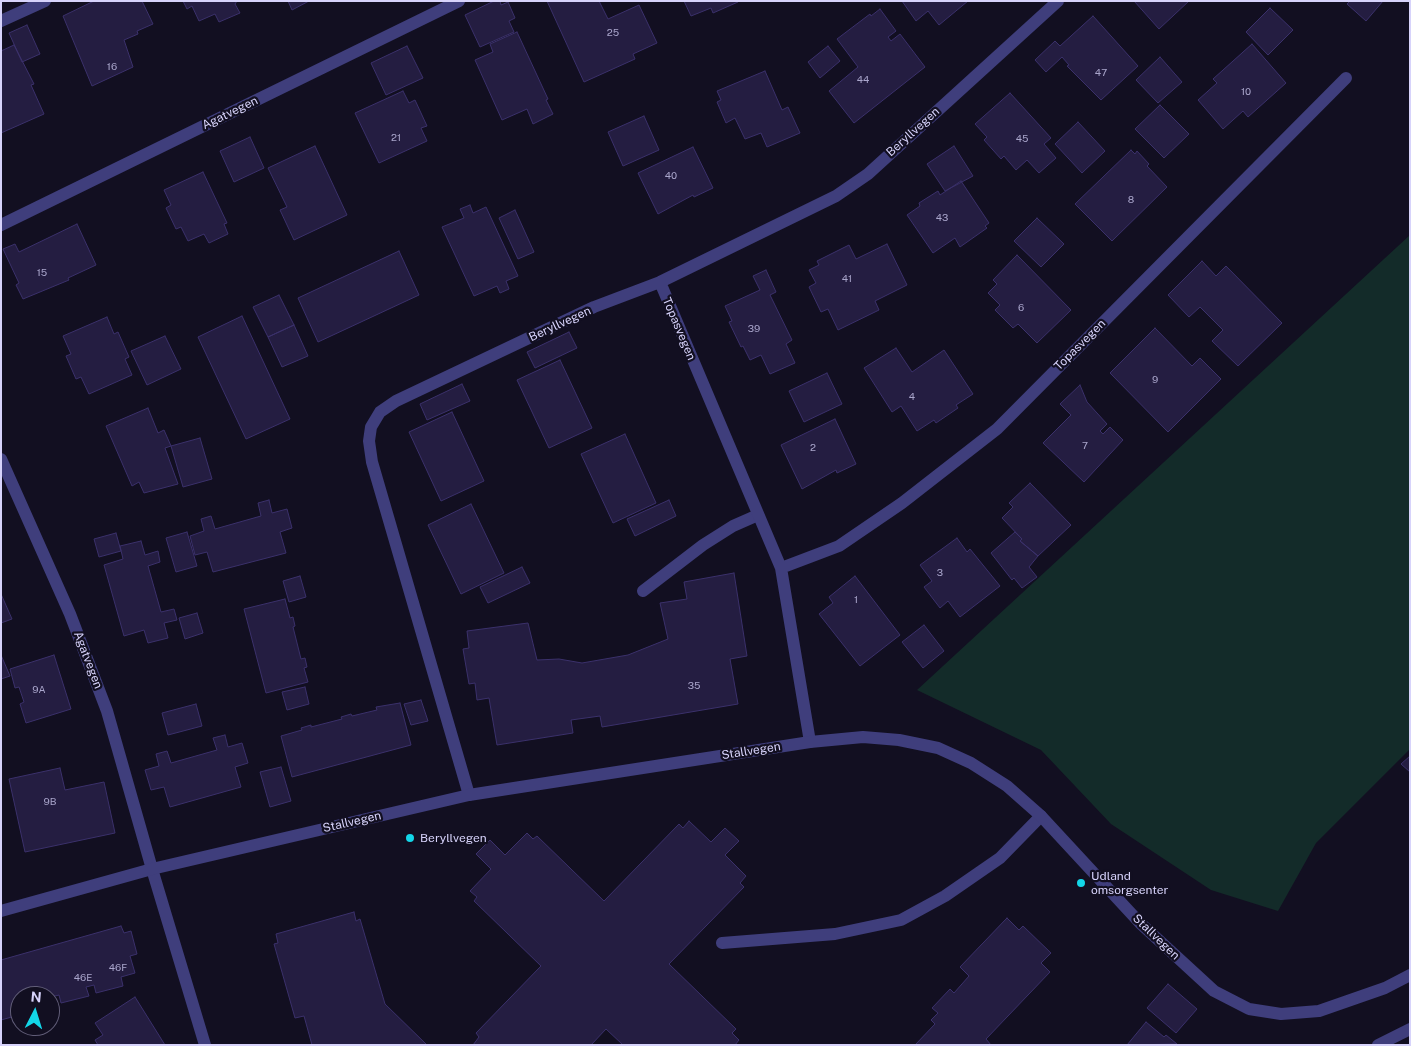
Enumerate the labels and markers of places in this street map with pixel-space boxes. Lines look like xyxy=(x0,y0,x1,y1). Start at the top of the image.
place label: Beryllvegen xyxy=(420,831,487,845)
marker: Beryllvegen xyxy=(404,832,416,844)
place label: Udland omsorgsenter xyxy=(1091,869,1168,897)
marker: Udland omsorgsenter xyxy=(1075,877,1087,889)

